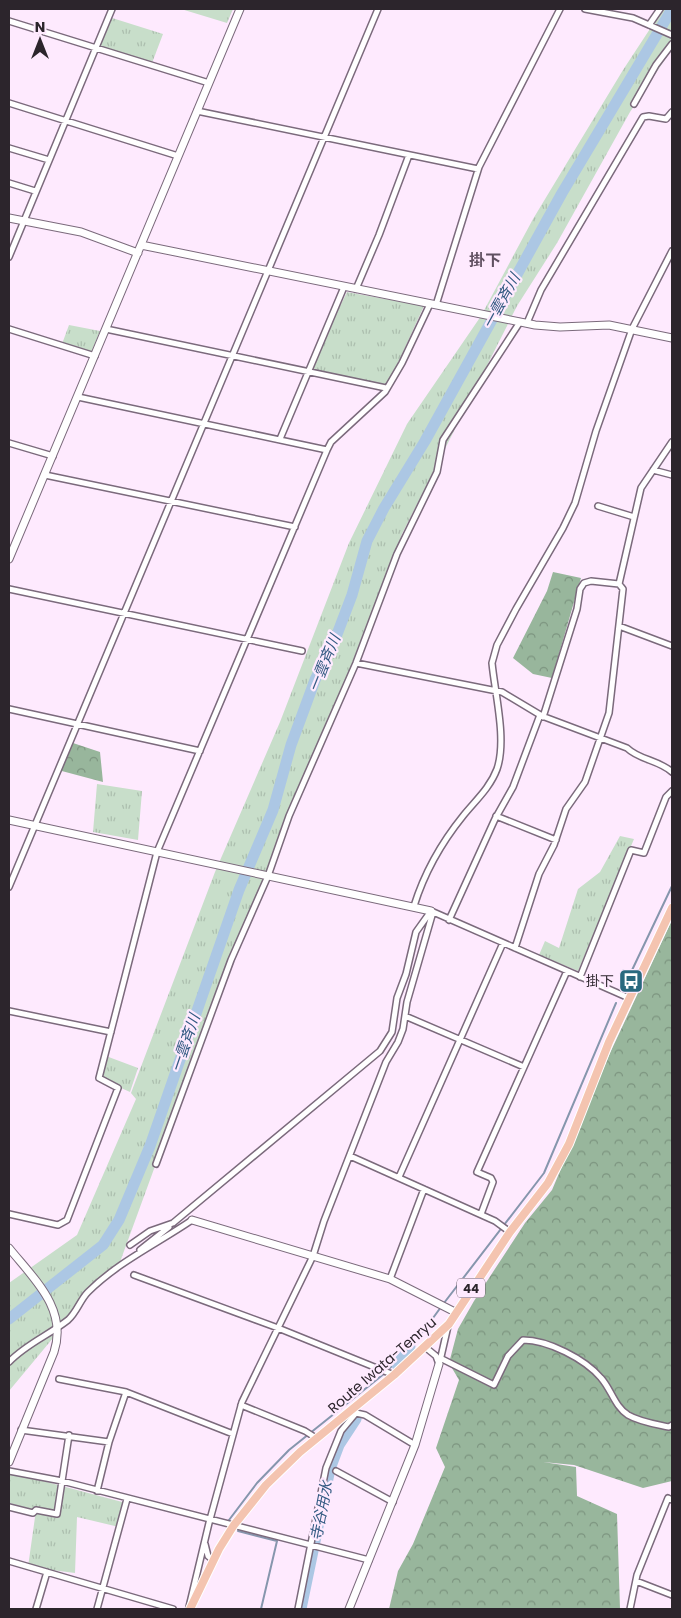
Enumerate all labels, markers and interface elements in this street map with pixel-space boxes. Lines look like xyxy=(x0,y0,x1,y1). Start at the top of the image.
north arrow xyxy=(15,15,65,65)
text: N xyxy=(35,17,45,37)
district label: 掛下 xyxy=(469,249,501,272)
water label: 一雲斉川 xyxy=(477,268,526,332)
water label: 一雲斉川 xyxy=(303,629,346,695)
bus stop icon: 掛下 xyxy=(618,968,644,994)
place label: 掛下 xyxy=(586,971,614,991)
water label: 一雲斉川 xyxy=(165,1009,205,1075)
road number: 44 xyxy=(457,1278,485,1298)
street label: Route Iwata-Tenryu xyxy=(323,1312,441,1418)
water label: 寺谷用水 xyxy=(305,1478,337,1542)

